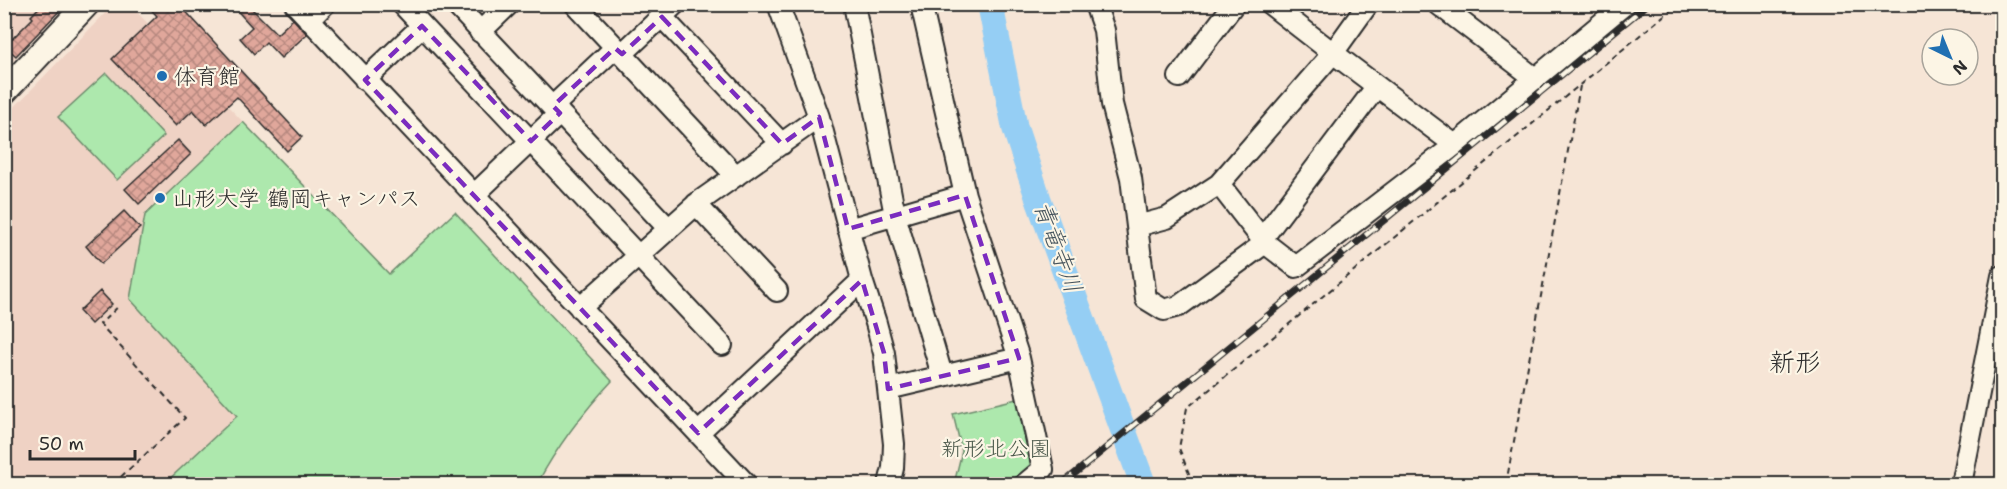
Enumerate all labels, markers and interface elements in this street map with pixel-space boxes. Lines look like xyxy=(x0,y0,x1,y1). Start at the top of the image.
north arrow xyxy=(1920,27,1980,87)
text: N xyxy=(1948,56,1972,80)
place label: 体育館 xyxy=(174,62,240,91)
marker: 体育館 xyxy=(155,69,169,83)
place label: 山形大学 鶴岡キャンパス xyxy=(172,184,421,213)
marker: 山形大学 鶴岡キャンパス xyxy=(153,191,167,205)
water label: 青竜寺川 xyxy=(1027,196,1089,298)
district label: 新形 xyxy=(1769,344,1821,379)
scale bar xyxy=(30,423,135,461)
text: 50 m xyxy=(39,432,84,456)
park label: 新形北公園 xyxy=(941,434,1051,463)

